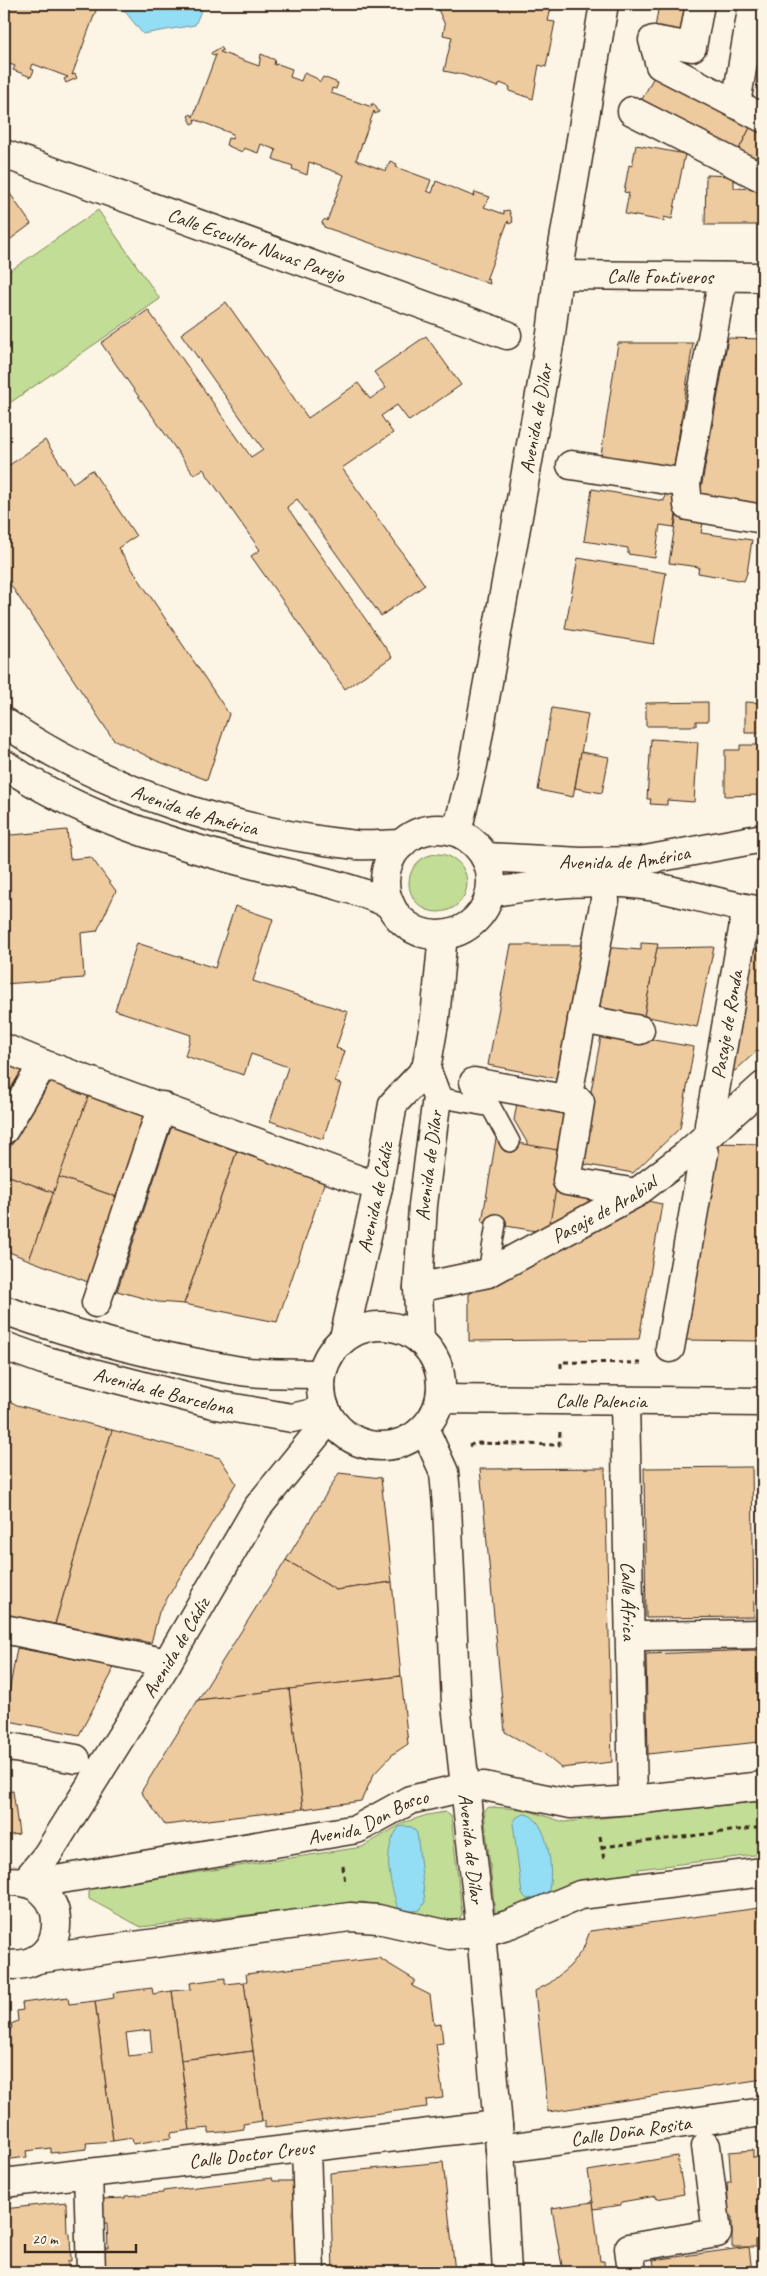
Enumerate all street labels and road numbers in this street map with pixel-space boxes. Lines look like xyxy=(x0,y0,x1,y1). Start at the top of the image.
street label: Calle Escultor Navas Parejo xyxy=(164,202,349,289)
street label: Calle Fontiveros xyxy=(607,263,715,290)
street label: Avenida de Dílar xyxy=(514,360,559,475)
street label: Avenida de América xyxy=(128,779,262,842)
street label: Avenida de América xyxy=(559,840,694,875)
street label: Pasaje de Ronda xyxy=(705,967,749,1081)
street label: Avenida de Dílar xyxy=(410,1107,448,1221)
street label: Avenida de Cádiz xyxy=(352,1139,399,1255)
street label: Pasaje de Arabial xyxy=(548,1168,665,1249)
street label: Avenida de Barcelona xyxy=(91,1362,237,1421)
street label: Calle Palencia xyxy=(555,1388,648,1414)
street label: Calle África xyxy=(615,1561,642,1643)
street label: Avenida de Cádiz xyxy=(137,1592,216,1702)
street label: Avenida Don Bosco xyxy=(306,1784,431,1850)
street label: Avenida de Dílar xyxy=(453,1792,490,1907)
street label: Calle Doña Rosita xyxy=(569,2110,694,2152)
street label: Calle Doctor Creus xyxy=(188,2134,317,2174)

